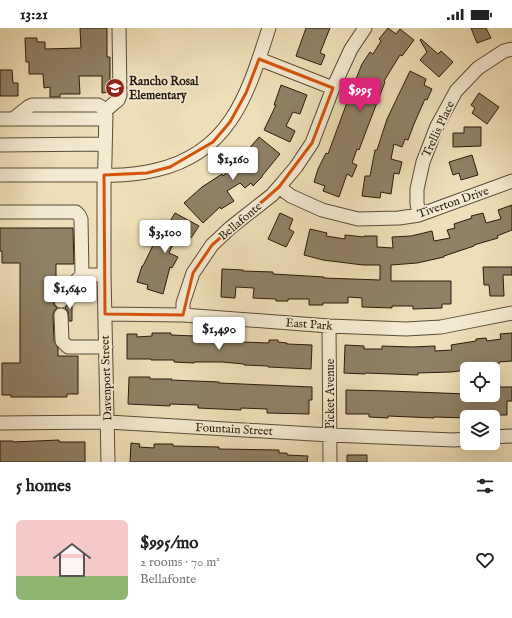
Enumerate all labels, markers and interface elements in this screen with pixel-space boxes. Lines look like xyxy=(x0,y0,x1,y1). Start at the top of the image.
text: 13:21 xyxy=(20,5,48,24)
place label: Rancho Rosal Elementary xyxy=(129,74,199,104)
school or university icon: Rancho Rosal Elementary xyxy=(104,77,126,99)
pin: $995 xyxy=(336,78,384,112)
text: $995 xyxy=(348,82,372,99)
street label: Trellis Place xyxy=(419,98,458,160)
pin: $1,160 xyxy=(200,147,266,181)
text: $1,160 xyxy=(217,151,249,168)
street label: Tiverton Drive xyxy=(415,183,491,222)
street label: Bellafonte xyxy=(216,199,265,244)
pin: $3,100 xyxy=(132,220,198,254)
text: $3,100 xyxy=(148,224,182,241)
pin: $1,640 xyxy=(37,276,103,310)
text: $1,640 xyxy=(53,280,87,297)
street label: East Park xyxy=(285,315,334,334)
pin: $1,490 xyxy=(186,317,252,351)
text: $1,490 xyxy=(202,321,236,338)
street label: Davenport Street xyxy=(98,335,116,421)
street label: Picket Avenue xyxy=(323,358,338,429)
map controls xyxy=(460,362,500,450)
button: locate xyxy=(460,362,500,402)
button: layers xyxy=(460,410,500,450)
street label: Fountain Street xyxy=(195,420,273,439)
icon: filters xyxy=(474,475,496,497)
text: 5 homes xyxy=(16,476,71,497)
text: $995/mo xyxy=(140,533,198,554)
icon: home xyxy=(48,536,96,584)
icon: heart xyxy=(474,549,496,571)
text: 2 rooms · 70 m² xyxy=(140,554,220,571)
text: Bellafonte xyxy=(140,571,196,588)

